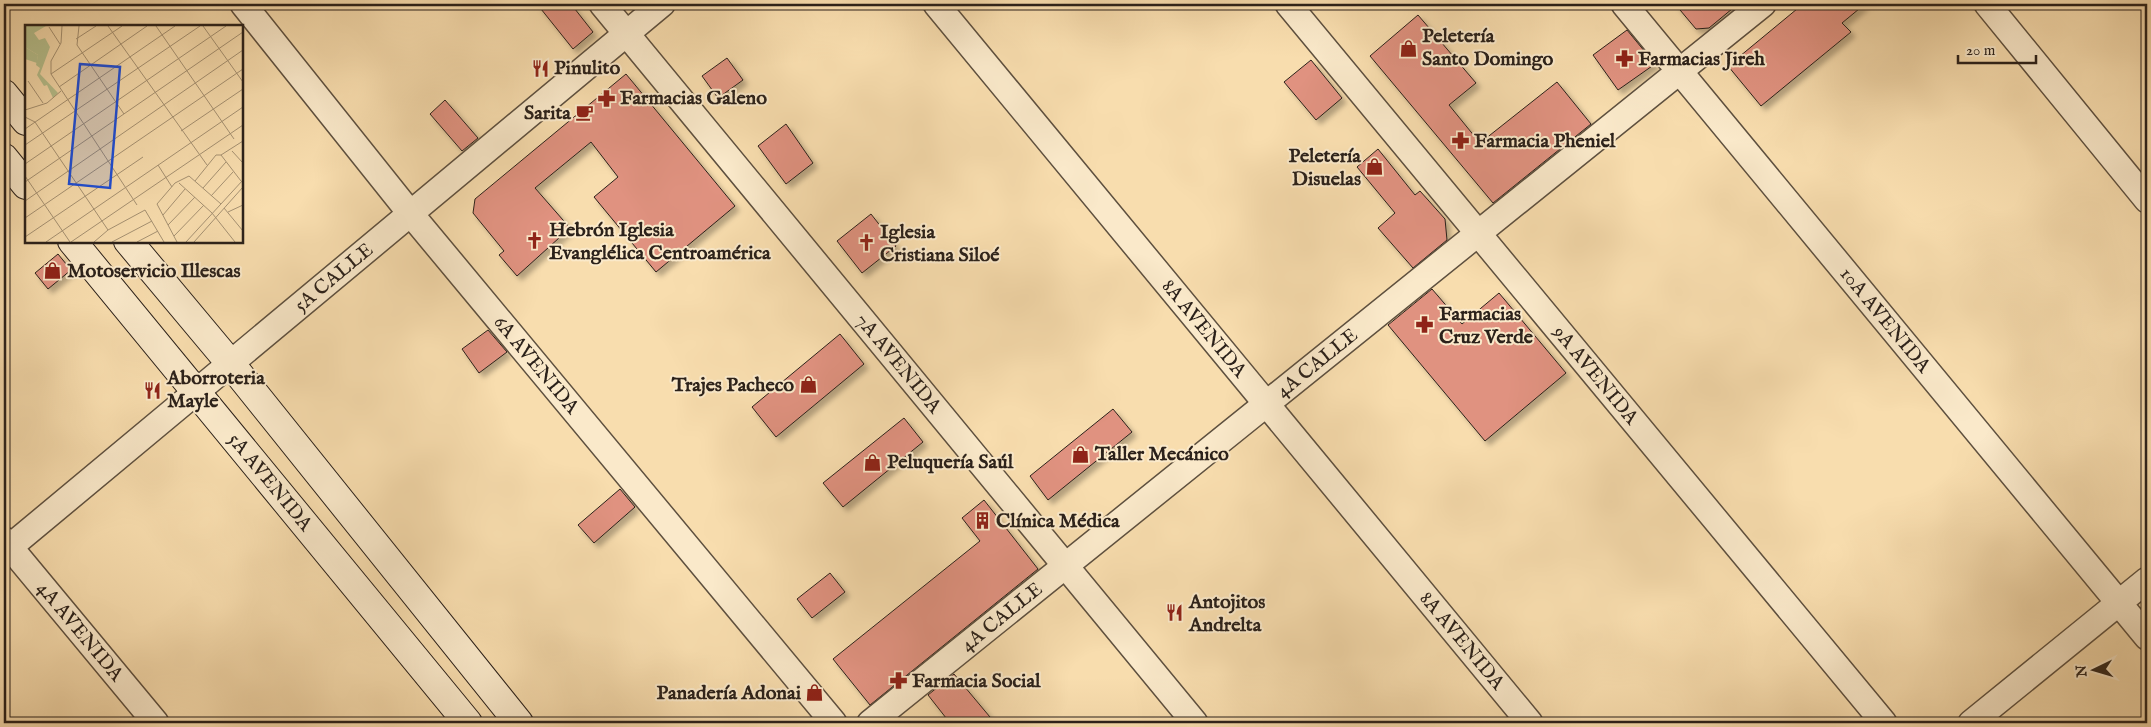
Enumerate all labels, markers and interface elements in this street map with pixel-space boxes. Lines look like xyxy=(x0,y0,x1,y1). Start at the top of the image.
place label: Peletería Santo Domingo xyxy=(1422,24,1554,72)
inset map xyxy=(25,25,242,242)
scale bar xyxy=(1958,32,2036,64)
shop icon: Peletería Santo Domingo xyxy=(1398,38,1418,58)
text: 20 m xyxy=(1966,41,1996,60)
place label: Farmacias Jireh xyxy=(1638,47,1765,72)
pharmacy icon: Farmacias Jireh xyxy=(1614,49,1634,69)
place label: Pinulito xyxy=(554,56,620,81)
restaurant icon: Pinulito xyxy=(530,58,550,78)
place label: Farmacias Galeno xyxy=(620,86,767,111)
pharmacy icon: Farmacias Galeno xyxy=(596,88,616,108)
place label: Sarita xyxy=(524,101,571,126)
cafe icon: Sarita xyxy=(575,103,595,123)
place label: Farmacia Pheniel xyxy=(1474,129,1616,154)
pharmacy icon: Farmacia Pheniel xyxy=(1450,131,1470,151)
place label: Peletería Disuelas xyxy=(1289,144,1361,192)
shop icon: Peletería Disuelas xyxy=(1365,157,1385,177)
place label: Hebrón Iglesia Evanglélica Centroamérica xyxy=(549,218,771,266)
place label: Iglesia Cristiana Siloé xyxy=(880,220,1000,268)
church icon: Hebrón Iglesia Evanglélica Centroamérica xyxy=(525,231,545,251)
church icon: Iglesia Cristiana Siloé xyxy=(856,233,876,253)
street label: 5A CALLE xyxy=(289,237,378,318)
place label: Motoservicio Illescas xyxy=(67,259,241,284)
shop icon: Motoservicio Illescas xyxy=(43,261,63,281)
street label: 10A AVENIDA xyxy=(1834,262,1936,378)
street label: 8A AVENIDA xyxy=(1156,274,1252,383)
place label: Farmacias Cruz Verde xyxy=(1439,302,1534,350)
street label: 7A AVENIDA xyxy=(850,309,947,419)
street label: 6A AVENIDA xyxy=(488,310,585,420)
pharmacy icon: Farmacias Cruz Verde xyxy=(1415,315,1435,335)
street label: 9A AVENIDA xyxy=(1547,320,1644,430)
street label: 4A CALLE xyxy=(1271,323,1363,403)
place label: Aborroteria Mayle xyxy=(166,366,265,414)
place label: Trajes Pacheco xyxy=(671,373,794,398)
shop icon: Trajes Pacheco xyxy=(798,375,818,395)
restaurant icon: Aborroteria Mayle xyxy=(143,380,163,400)
street label: 5A AVENIDA xyxy=(222,428,318,537)
place label: Taller Mecánico xyxy=(1094,442,1229,467)
shop icon: Taller Mecánico xyxy=(1071,444,1091,464)
place label: Peluquería Saúl xyxy=(887,450,1014,475)
shop icon: Peluquería Saúl xyxy=(863,452,883,472)
place label: Clínica Médica xyxy=(996,509,1120,534)
building icon: Clínica Médica xyxy=(972,511,992,531)
street label: 4A AVENIDA xyxy=(31,576,129,687)
street label: 4A CALLE xyxy=(956,577,1048,657)
street label: 8A AVENIDA xyxy=(1414,586,1510,696)
place label: Antojitos Andrelta xyxy=(1188,590,1265,638)
restaurant icon: Antojitos Andrelta xyxy=(1165,603,1185,623)
north arrow xyxy=(2068,644,2118,694)
text: N xyxy=(2073,664,2092,679)
place label: Farmacia Social xyxy=(912,669,1041,694)
pharmacy icon: Farmacia Social xyxy=(888,671,908,691)
place label: Panadería Adonai xyxy=(657,681,802,706)
shop icon: Panadería Adonai xyxy=(805,683,825,703)

